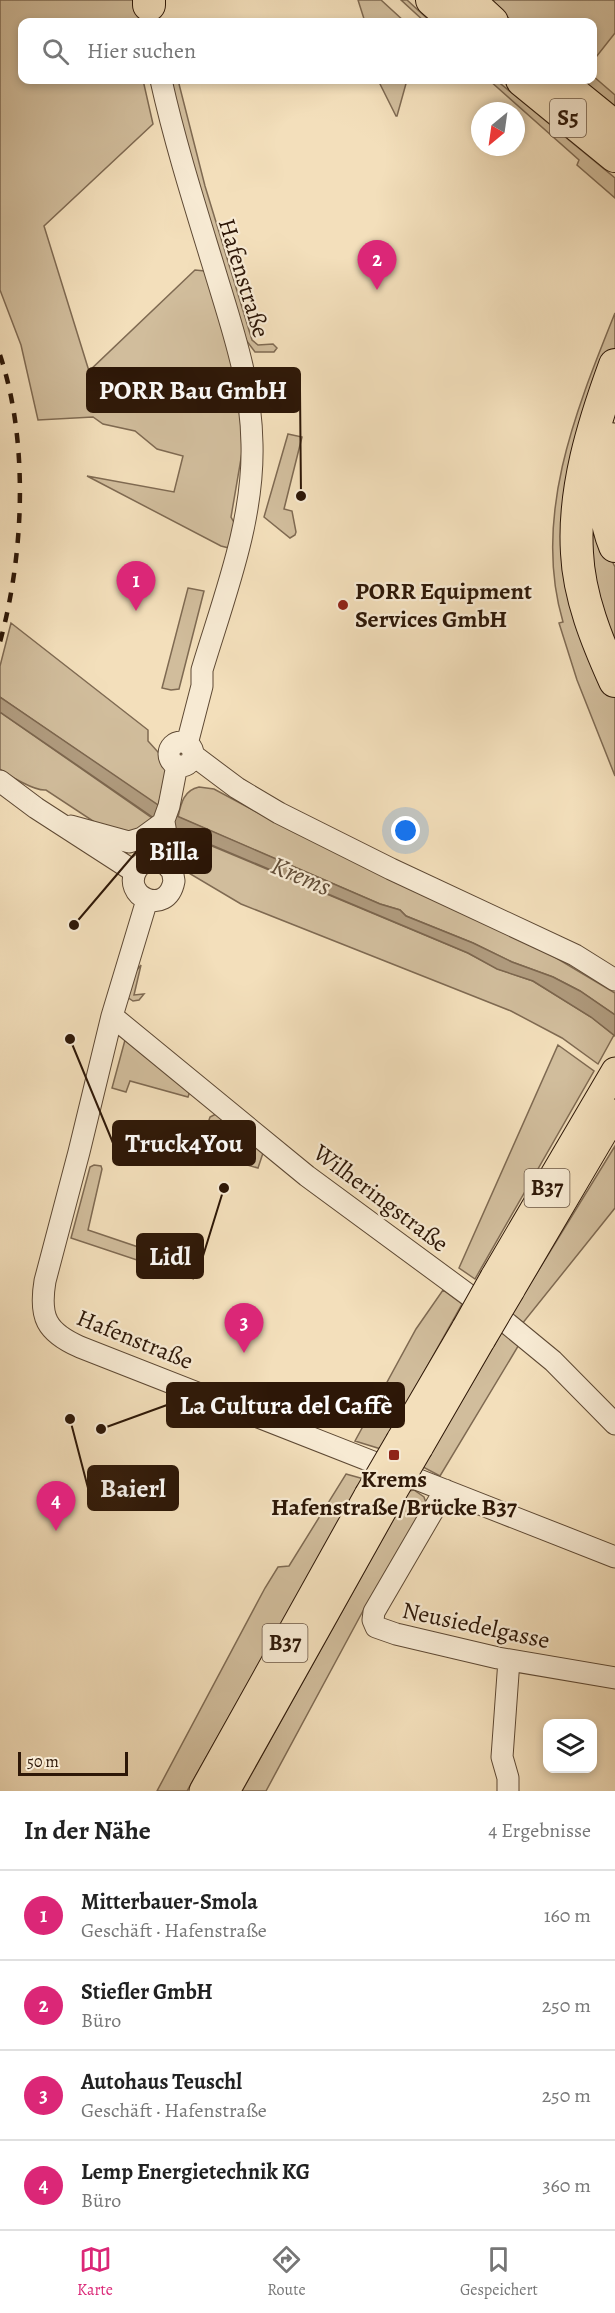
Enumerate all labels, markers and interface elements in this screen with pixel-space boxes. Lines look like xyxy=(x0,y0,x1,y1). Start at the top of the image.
search box xyxy=(18,18,597,84)
icon: search xyxy=(39,35,72,68)
text: Hier suchen xyxy=(87,36,196,66)
road number: S5 xyxy=(550,99,586,137)
north arrow xyxy=(471,102,525,156)
street label: Hafenstraße xyxy=(211,215,277,341)
pin: 2 xyxy=(358,240,397,290)
callout: PORR Bau GmbH xyxy=(87,368,300,412)
text: PORR Bau GmbH xyxy=(99,373,287,408)
pin: 1 xyxy=(116,562,156,611)
place label: PORR Equipment Services GmbH xyxy=(355,575,532,635)
marker: PORR Equipment Services GmbH xyxy=(336,598,350,612)
your location xyxy=(391,816,420,845)
callout: Billa xyxy=(137,829,211,873)
text: Billa xyxy=(149,834,199,869)
water label: Krems xyxy=(266,848,336,904)
callout: Truck4You xyxy=(113,1121,255,1165)
text: Truck4You xyxy=(125,1126,244,1161)
street label: Wilheringstraße xyxy=(306,1136,455,1259)
road number: B37 xyxy=(524,1169,570,1207)
callout: Lidl xyxy=(137,1234,203,1278)
text: Lidl xyxy=(149,1239,191,1274)
street label: Hafenstraße xyxy=(72,1301,198,1377)
pin: 3 xyxy=(224,1304,264,1353)
callout: La Cultura del Caffè xyxy=(167,1383,404,1427)
text: La Cultura del Caffè xyxy=(180,1388,393,1423)
marker: Krems Hafenstraße/Brücke B37 xyxy=(387,1448,401,1462)
place label: Krems Hafenstraße/Brücke B37 xyxy=(271,1463,518,1523)
callout: Baierl xyxy=(88,1466,178,1510)
text: Baierl xyxy=(100,1471,166,1506)
pin: 4 xyxy=(36,1482,76,1531)
street label: Neusiedelgasse xyxy=(399,1594,553,1656)
road number: B37 xyxy=(262,1624,308,1662)
map controls xyxy=(543,1719,597,1773)
button: layers xyxy=(543,1719,597,1773)
scale bar xyxy=(18,1749,128,1776)
text: 50 m xyxy=(27,1751,59,1773)
text: In der Nähe xyxy=(24,1813,151,1848)
text: 4 Ergebnisse xyxy=(488,1817,591,1844)
text: Mitterbauer-Smola xyxy=(81,1887,258,1917)
text: 1 xyxy=(40,1902,47,1929)
text: 160 m xyxy=(544,1902,591,1929)
text: Geschäft · Hafenstraße xyxy=(81,1917,267,1944)
text: Stiefler GmbH xyxy=(81,1977,213,2007)
text: 2 xyxy=(39,1992,48,2019)
text: 250 m xyxy=(542,1992,591,2019)
text: Büro xyxy=(81,2007,121,2034)
text: Autohaus Teuschl xyxy=(81,2067,242,2097)
text: 3 xyxy=(39,2082,48,2109)
text: 250 m xyxy=(542,2082,591,2109)
text: Geschäft · Hafenstraße xyxy=(81,2097,267,2124)
text: Lemp Energietechnik KG xyxy=(81,2157,310,2187)
text: 4 xyxy=(39,2172,48,2199)
text: 360 m xyxy=(542,2172,591,2199)
text: Büro xyxy=(81,2187,121,2214)
tab: Karte xyxy=(77,2243,113,2301)
tab: Route xyxy=(267,2243,306,2301)
tab: Gespeichert xyxy=(460,2243,538,2301)

